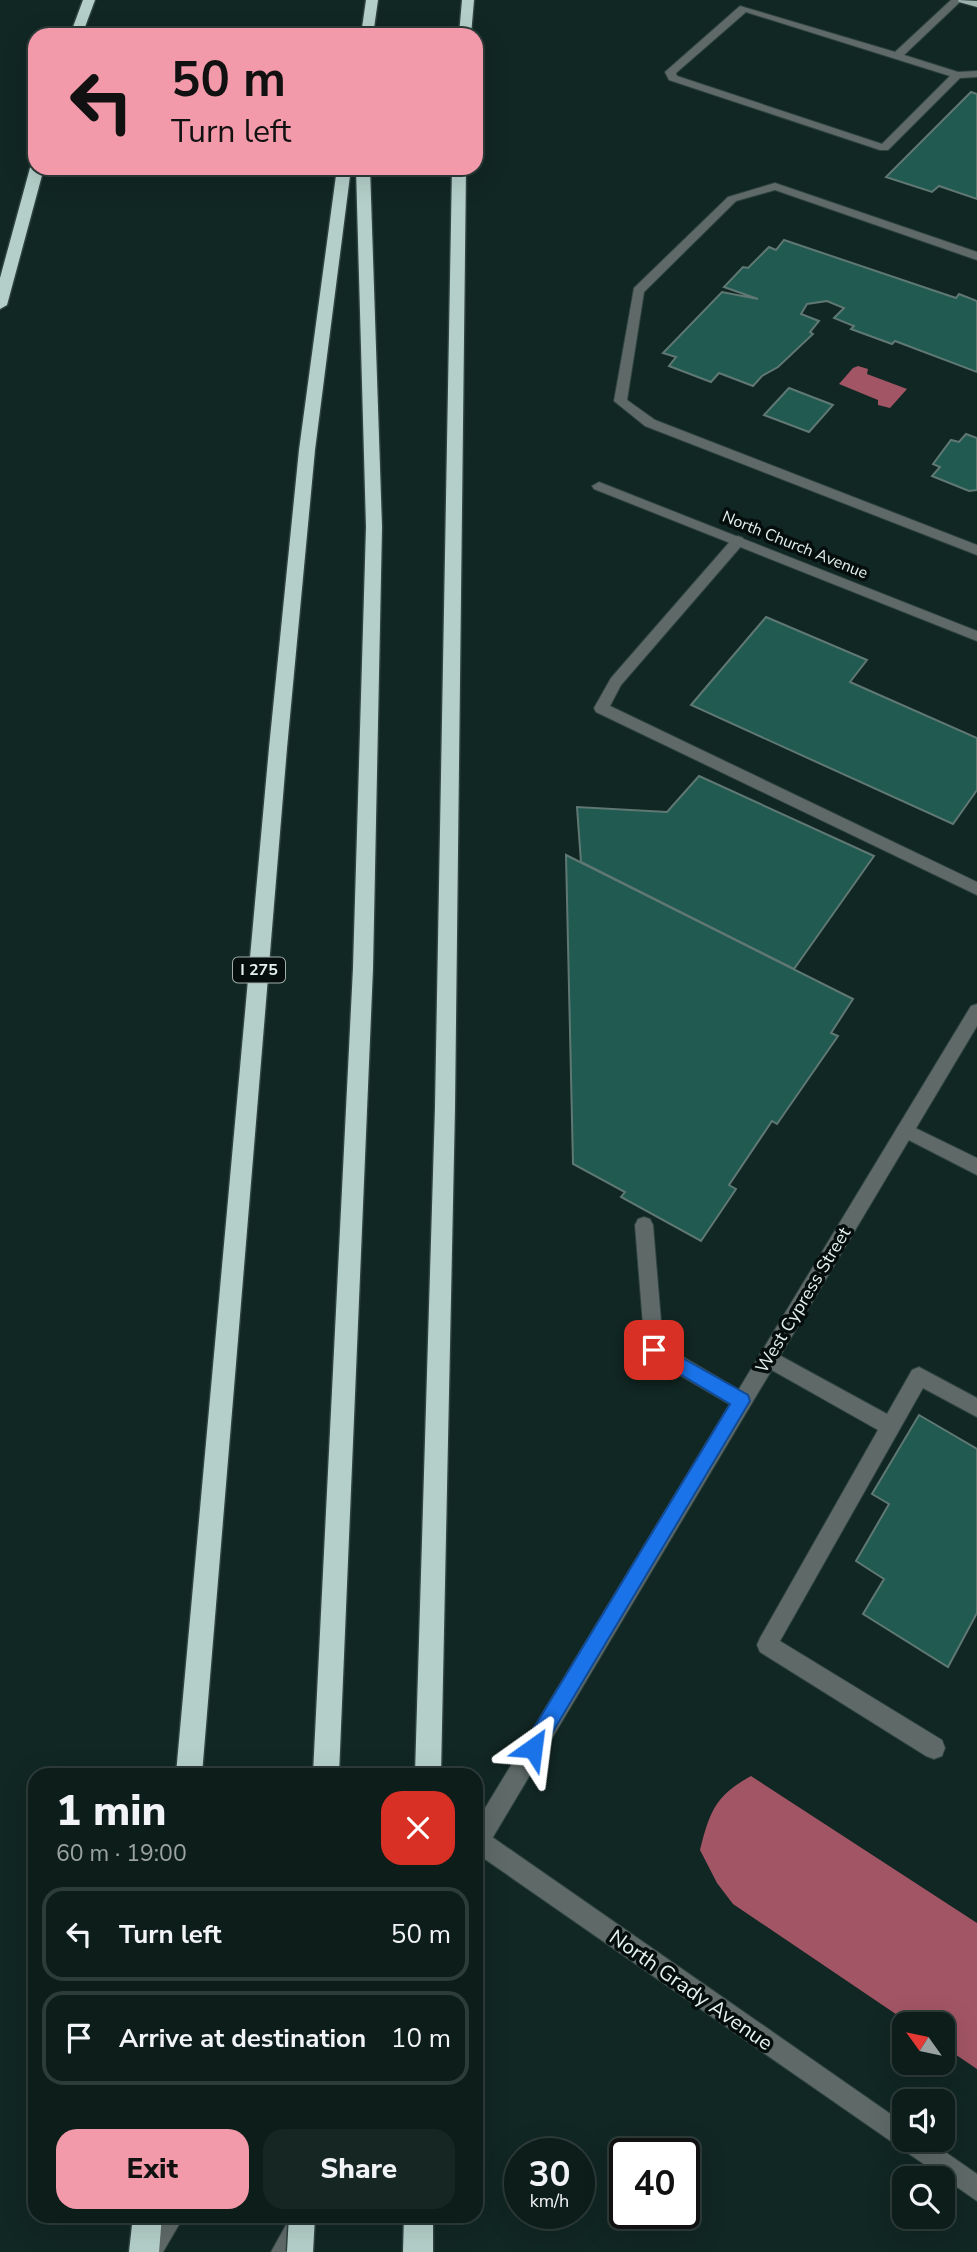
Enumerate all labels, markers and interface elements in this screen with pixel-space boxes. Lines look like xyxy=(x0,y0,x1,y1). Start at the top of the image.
text: 50 m xyxy=(171,46,286,113)
icon: left xyxy=(56,56,147,147)
text: Turn left xyxy=(171,110,291,153)
street label: North Church Avenue xyxy=(719,506,871,584)
road number: I 275 xyxy=(233,958,285,982)
street label: West Cypress Street xyxy=(750,1222,856,1377)
pin xyxy=(624,1320,684,1380)
icon: arrive xyxy=(635,1331,673,1369)
position arrow xyxy=(496,1711,570,1785)
text: 1 min xyxy=(56,1783,166,1840)
button: close xyxy=(381,1791,455,1865)
text: 60 m · 19:00 xyxy=(56,1838,187,1869)
icon: left xyxy=(60,1915,98,1953)
text: Turn left xyxy=(119,1917,222,1952)
text: 50 m xyxy=(391,1917,451,1952)
street label: North Grady Avenue xyxy=(604,1923,778,2057)
north arrow xyxy=(892,2012,956,2076)
map controls xyxy=(892,2012,955,2229)
icon: arrive xyxy=(60,2019,98,2057)
text: Arrive at destination xyxy=(119,2021,366,2056)
text: 10 m xyxy=(391,2021,451,2056)
button: sound xyxy=(892,2089,955,2152)
button: Exit xyxy=(56,2129,249,2209)
button: Share xyxy=(263,2129,455,2209)
speed limit sign: 40 xyxy=(609,2138,700,2229)
text: 30 xyxy=(528,2151,571,2198)
button: search xyxy=(892,2166,955,2229)
text: km/h xyxy=(530,2189,569,2213)

